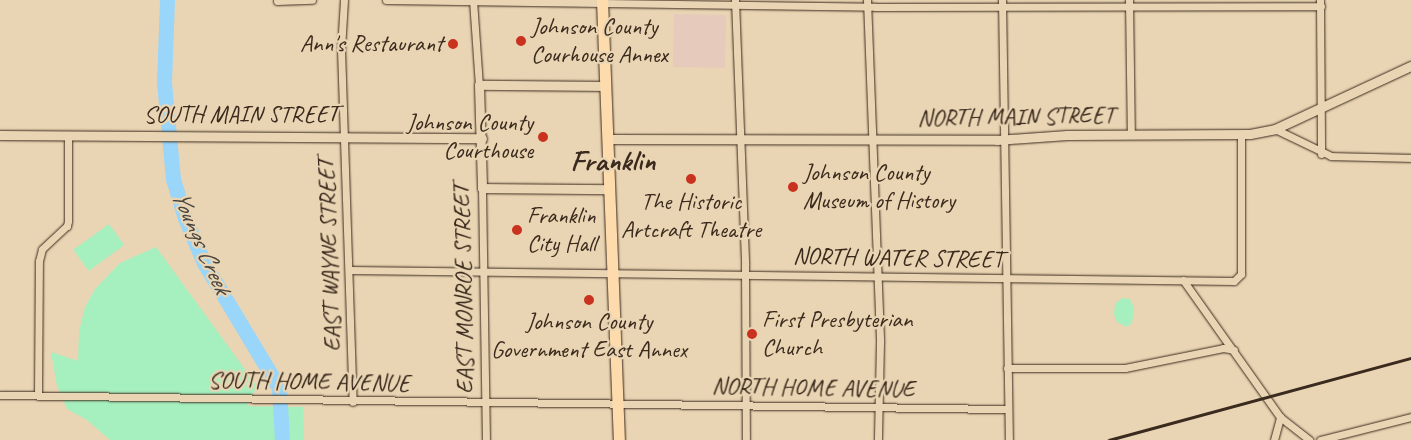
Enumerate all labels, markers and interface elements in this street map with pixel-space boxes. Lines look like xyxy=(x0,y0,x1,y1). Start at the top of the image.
place label: Johnson County Courhouse Annex xyxy=(531,13,668,69)
place label: Ann's Restaurant xyxy=(300,30,443,58)
marker: Johnson County Courhouse Annex xyxy=(515,35,527,47)
marker: Ann's Restaurant xyxy=(447,38,459,50)
street label: SOUTH MAIN STREET xyxy=(143,101,339,129)
street label: NORTH MAIN STREET xyxy=(917,101,1115,133)
place label: Johnson County Courthouse xyxy=(407,109,533,165)
marker: Johnson County Courthouse xyxy=(537,131,549,143)
district label: Franklin xyxy=(571,144,655,178)
street label: EAST WAYNE STREET xyxy=(312,157,348,353)
place label: Johnson County Museum of History xyxy=(803,159,955,215)
marker: The Historic Artcraft Theatre xyxy=(685,173,697,185)
marker: Johnson County Museum of History xyxy=(787,181,799,193)
street label: EAST MONROE STREET xyxy=(448,185,480,393)
water label: Youngs Creek xyxy=(165,186,237,298)
place label: The Historic Artcraft Theatre xyxy=(621,188,761,244)
place label: Franklin City Hall xyxy=(527,202,597,258)
marker: Franklin City Hall xyxy=(511,224,523,236)
street label: NORTH WATER STREET xyxy=(793,242,1003,274)
marker: Johnson County Government East Annex xyxy=(583,294,595,306)
place label: First Presbyterian Church xyxy=(762,306,913,362)
place label: Johnson County Government East Annex xyxy=(491,308,687,364)
marker: First Presbyterian Church xyxy=(746,328,758,340)
street label: SOUTH HOME AVENUE xyxy=(209,366,409,398)
street label: NORTH HOME AVENUE xyxy=(711,372,915,404)

